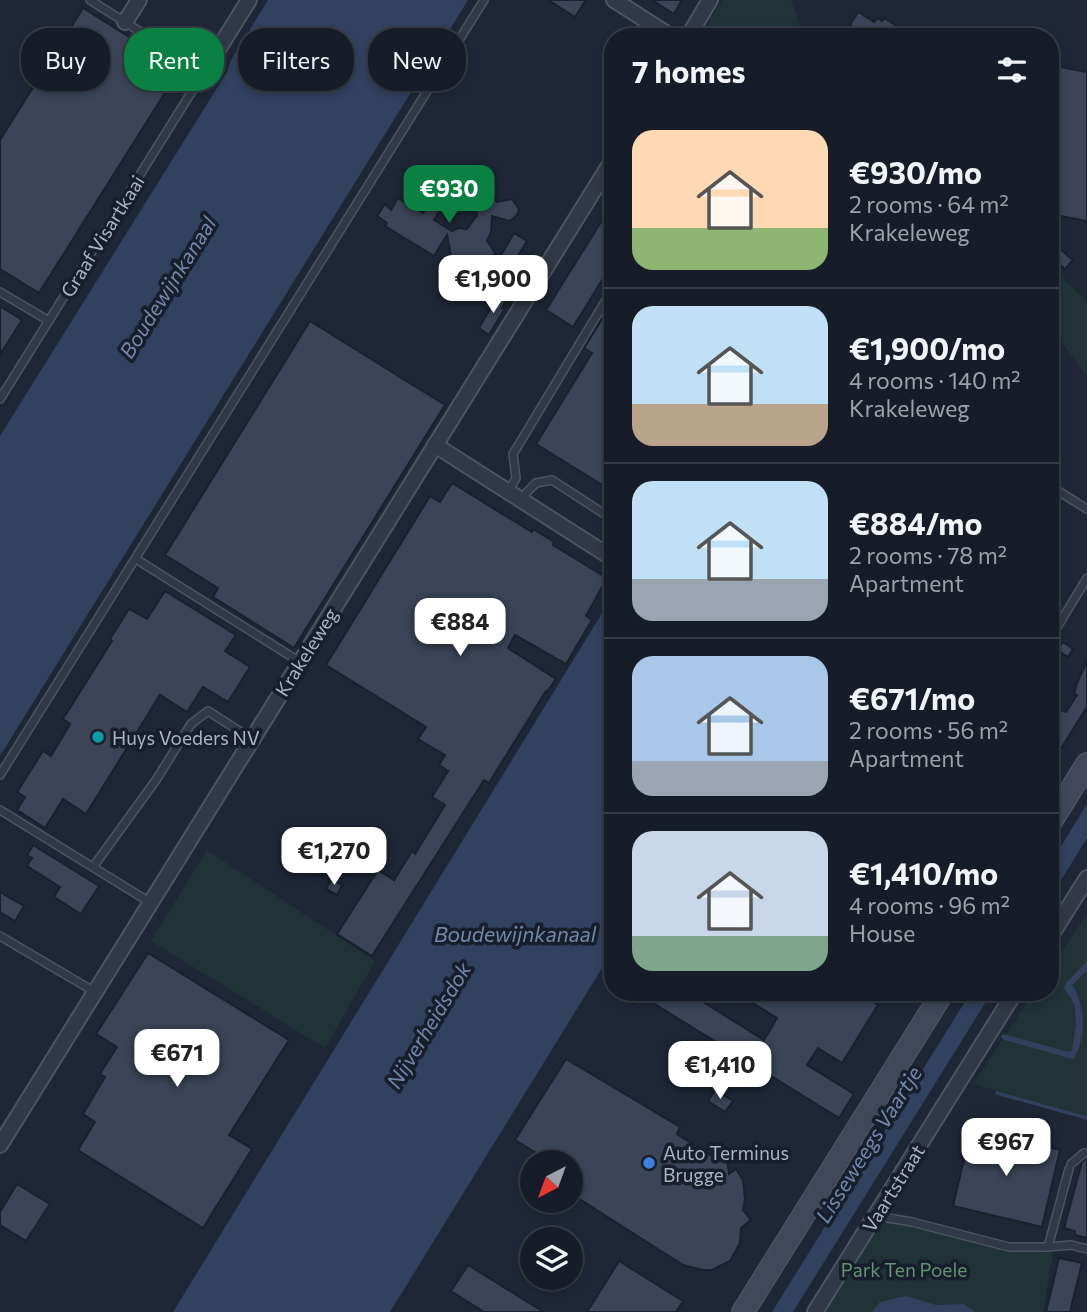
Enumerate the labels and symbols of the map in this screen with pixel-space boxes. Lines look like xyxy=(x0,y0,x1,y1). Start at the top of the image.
pin: €930 xyxy=(408,166,490,225)
street label: Graaf Visartkaai xyxy=(55,171,149,301)
water label: Boudewijnkanaal xyxy=(113,211,221,362)
pin: €1,900 xyxy=(436,256,550,315)
pin: €884 xyxy=(419,598,501,658)
street label: Krakeleweg xyxy=(270,604,342,700)
place label: Huys Voeders NV xyxy=(112,726,260,749)
marker: Huys Voeders NV xyxy=(90,729,106,745)
pin: €1,270 xyxy=(277,828,391,887)
water label: Boudewijnkanaal xyxy=(434,921,597,946)
water label: Nijverheidsdok xyxy=(380,957,476,1093)
pin: €671 xyxy=(136,1030,218,1089)
pin: €1,410 xyxy=(663,1042,777,1101)
water label: Lisseweegs Vaartje xyxy=(810,1061,926,1227)
pin: €967 xyxy=(965,1118,1047,1178)
street label: Vaartstraat xyxy=(857,1140,929,1236)
place label: Auto Terminus Brugge xyxy=(663,1141,789,1186)
north arrow xyxy=(520,1150,583,1213)
marker: Auto Terminus Brugge xyxy=(641,1155,657,1171)
park label: Park Ten Poele xyxy=(841,1258,967,1281)

